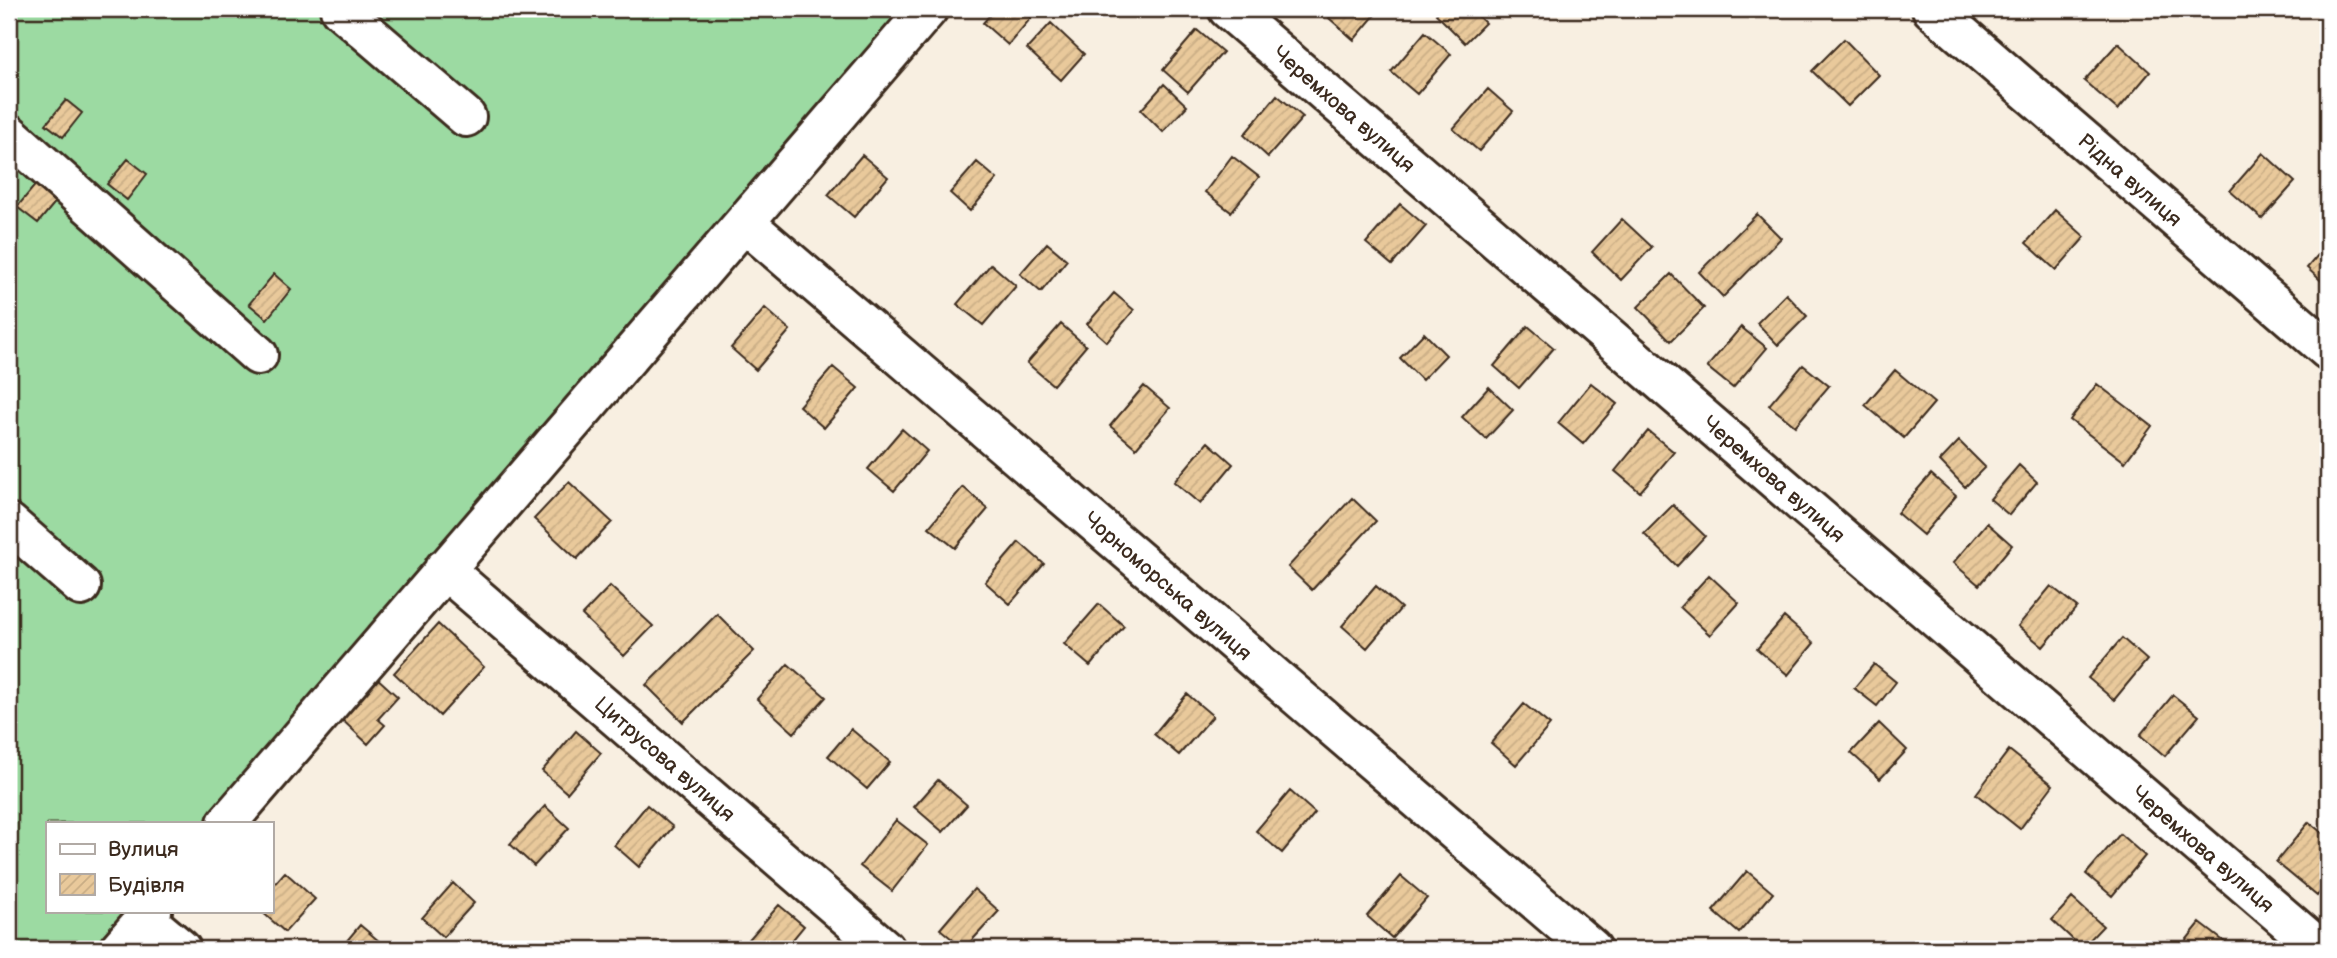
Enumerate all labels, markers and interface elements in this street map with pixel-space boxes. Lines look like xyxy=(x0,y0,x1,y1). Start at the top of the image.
street label: Черемхова вулиця xyxy=(1267,41,1420,178)
street label: Рідна вулиця xyxy=(2073,128,2187,232)
street label: Черемхова вулиця xyxy=(1697,411,1850,548)
street label: Чорноморська вулиця xyxy=(1079,507,1257,666)
street label: Цитрусова вулиця xyxy=(589,692,740,827)
street label: Черемхова вулиця xyxy=(2126,781,2279,918)
legend xyxy=(46,822,273,912)
text: Вулиця xyxy=(108,837,179,862)
text: Будівля xyxy=(108,873,185,898)

